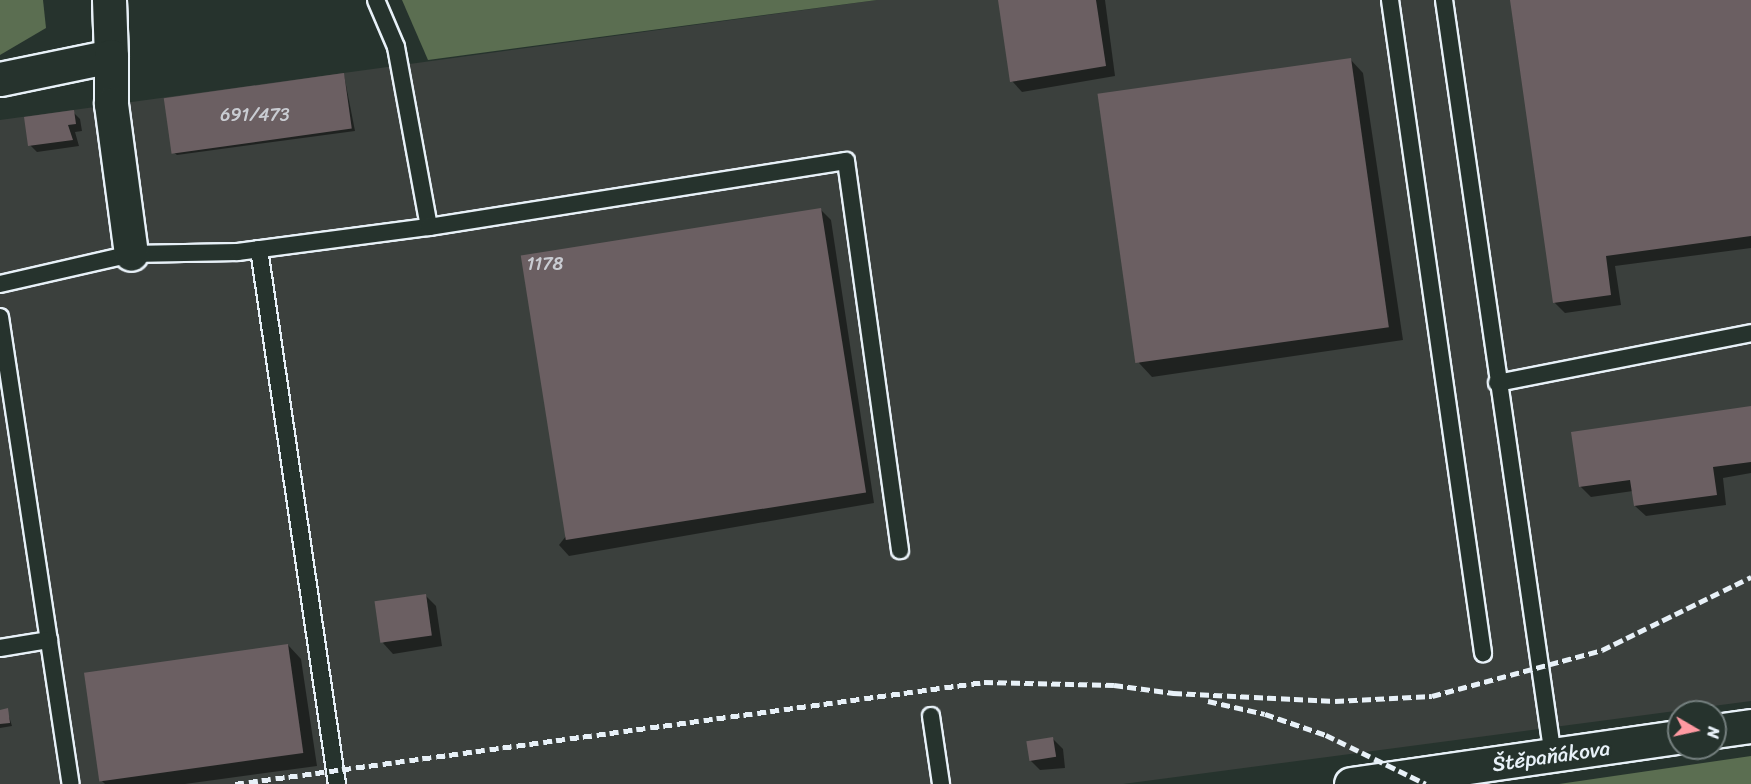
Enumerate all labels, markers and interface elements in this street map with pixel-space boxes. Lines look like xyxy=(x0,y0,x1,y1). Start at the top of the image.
house number: 691/473 xyxy=(220,104,290,126)
house number: 1178 xyxy=(527,253,563,275)
north arrow xyxy=(1667,700,1727,760)
text: N xyxy=(1698,725,1728,740)
street label: Štěpaňákova xyxy=(1490,735,1612,777)

